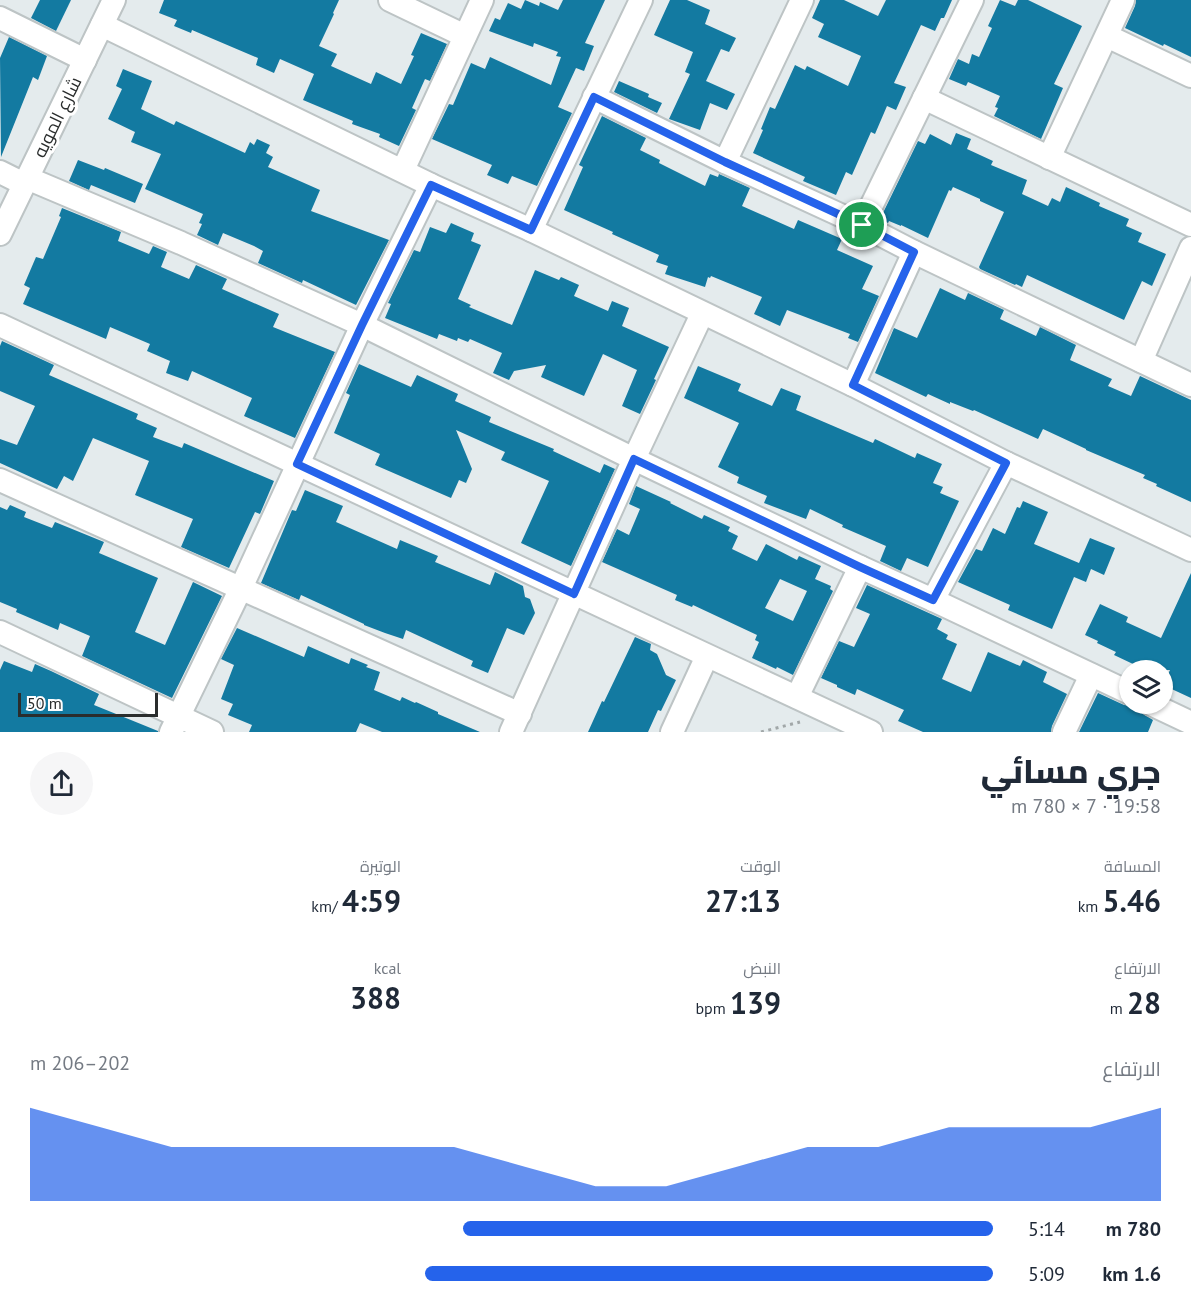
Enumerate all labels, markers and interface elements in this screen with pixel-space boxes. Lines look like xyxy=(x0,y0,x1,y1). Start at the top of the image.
street label: شارع المويه xyxy=(28,73,87,162)
pin xyxy=(836,199,887,250)
icon: arrive xyxy=(845,208,878,241)
map controls xyxy=(1119,660,1173,714)
button: layers xyxy=(1119,660,1173,714)
scale bar xyxy=(18,690,158,718)
text: 50 m xyxy=(27,693,62,713)
text: جري مسائي xyxy=(981,749,1161,792)
button: share xyxy=(30,752,93,815)
text: 19:58 · 7 × 780 m xyxy=(1011,793,1161,819)
text: الوتيرة xyxy=(360,856,401,876)
text: الوقت xyxy=(740,856,781,876)
text: المسافة xyxy=(1104,856,1161,876)
text: 4:59 xyxy=(342,881,401,920)
text: 27:13 xyxy=(705,881,781,920)
text: 5.46 xyxy=(1103,881,1161,920)
text: /km xyxy=(311,896,342,916)
text: km xyxy=(1078,896,1103,916)
text: kcal xyxy=(374,958,401,978)
text: النبض xyxy=(743,958,781,978)
text: الارتفاع xyxy=(1114,958,1161,978)
text: 388 xyxy=(350,978,401,1017)
text: 139 xyxy=(730,983,781,1022)
text: 28 xyxy=(1127,983,1161,1022)
text: bpm xyxy=(695,998,730,1018)
text: m xyxy=(1110,998,1127,1018)
text: 202–206 m xyxy=(30,1050,130,1076)
text: الارتفاع xyxy=(1102,1056,1161,1082)
text: 5:14 xyxy=(1028,1216,1065,1242)
text: 780 m xyxy=(1106,1216,1161,1242)
text: 5:09 xyxy=(1028,1261,1065,1287)
text: 1.6 km xyxy=(1102,1261,1161,1287)

